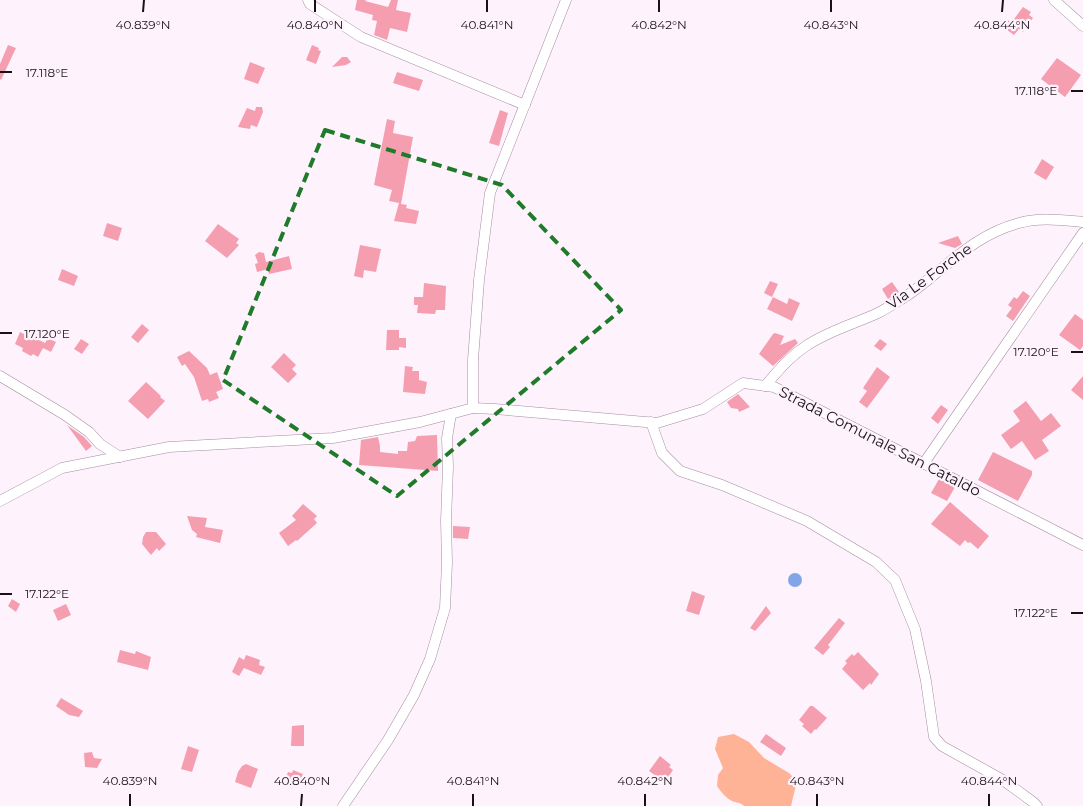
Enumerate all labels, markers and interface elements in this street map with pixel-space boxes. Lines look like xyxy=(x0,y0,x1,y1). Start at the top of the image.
text: 40.839°N xyxy=(116,17,170,32)
text: 40.840°N xyxy=(287,17,343,32)
text: 40.841°N xyxy=(461,17,513,32)
text: 40.842°N xyxy=(631,17,687,32)
text: 40.843°N xyxy=(803,17,859,32)
text: 40.844°N xyxy=(974,17,1030,32)
text: 17.118°E xyxy=(26,65,68,80)
text: 17.118°E xyxy=(1015,83,1057,98)
street label: Via Le Forche xyxy=(883,239,975,313)
text: 17.120°E xyxy=(24,326,70,341)
text: 17.120°E xyxy=(1013,344,1059,359)
street label: Strada Comunale San Cataldo xyxy=(776,382,984,500)
text: 17.122°E xyxy=(25,586,69,601)
text: 17.122°E xyxy=(1014,605,1058,620)
text: 40.839°N xyxy=(103,773,157,788)
text: 40.840°N xyxy=(274,773,330,788)
text: 40.841°N xyxy=(447,773,499,788)
text: 40.842°N xyxy=(617,773,673,788)
text: 40.843°N xyxy=(789,773,845,788)
text: 40.844°N xyxy=(961,773,1017,788)

